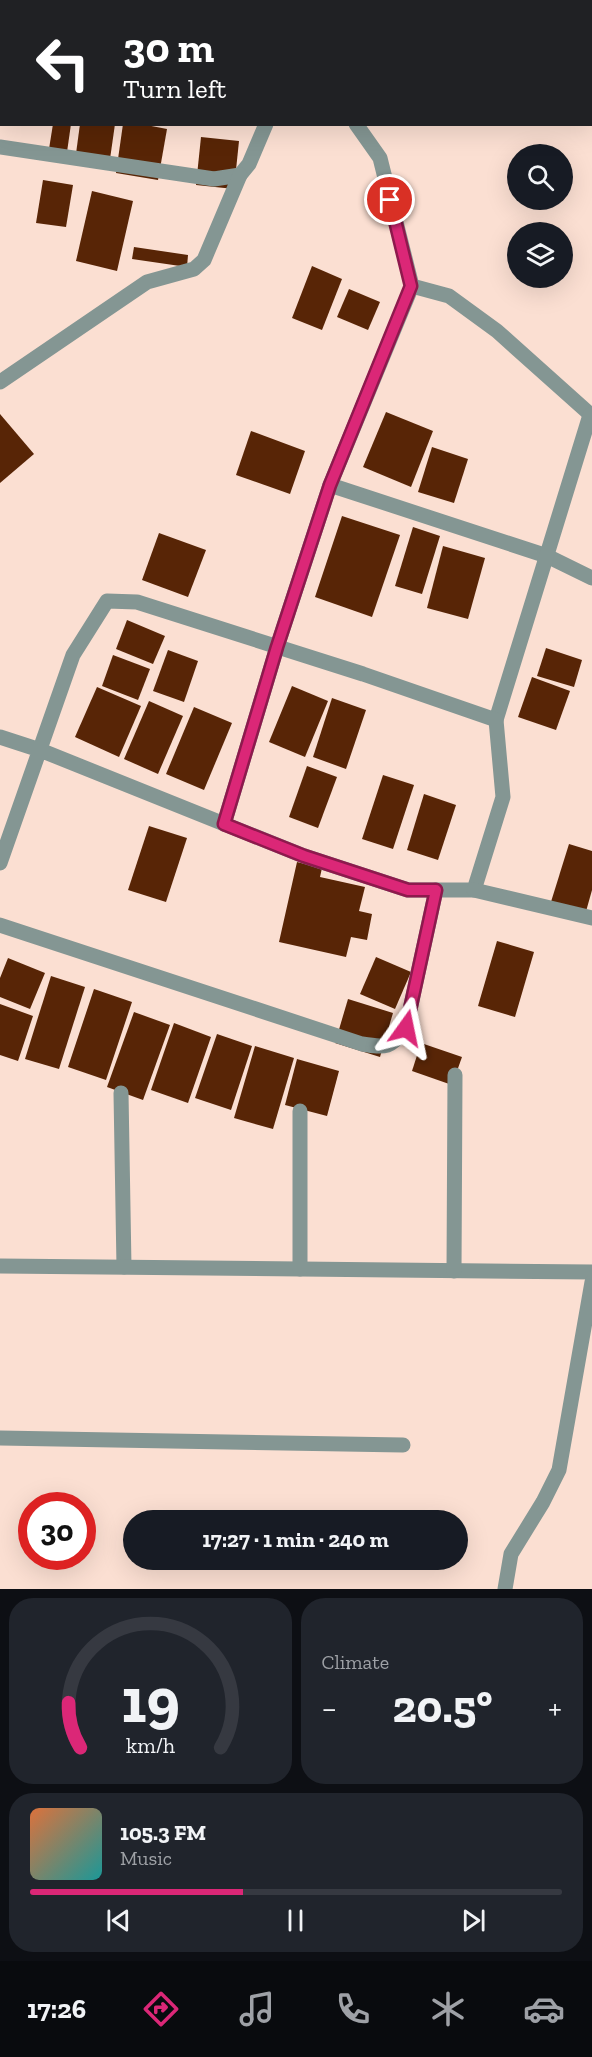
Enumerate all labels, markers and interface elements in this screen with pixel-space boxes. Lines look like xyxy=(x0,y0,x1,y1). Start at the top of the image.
text: 30 m xyxy=(123,22,214,73)
icon: left xyxy=(24,24,102,102)
text: Turn left xyxy=(123,73,226,105)
map controls xyxy=(507,144,573,288)
button: search xyxy=(507,144,573,210)
pin xyxy=(364,174,415,225)
icon: arrive xyxy=(373,183,406,216)
button: layers xyxy=(507,222,573,288)
position arrow xyxy=(374,996,438,1060)
speed limit sign: 30 xyxy=(18,1492,96,1570)
text: 17:27 · 1 min · 240 m xyxy=(202,1526,389,1553)
text: Climate xyxy=(322,1650,389,1674)
text: 19 xyxy=(121,1663,180,1738)
text: 20.5° xyxy=(392,1680,493,1734)
text: − xyxy=(322,1688,337,1727)
text: + xyxy=(548,1688,562,1727)
text: km/h xyxy=(126,1733,175,1758)
text: 105.3 FM xyxy=(120,1819,206,1846)
text: Music xyxy=(120,1846,172,1870)
icon: previous xyxy=(102,1904,135,1937)
icon: pause xyxy=(279,1904,312,1937)
icon: next xyxy=(457,1904,490,1937)
icon: directions xyxy=(140,1988,182,2030)
icon: music xyxy=(236,1988,278,2030)
icon: phone xyxy=(332,1988,374,2030)
icon: climate xyxy=(427,1988,469,2030)
icon: car xyxy=(523,1988,565,2030)
text: 17:26 xyxy=(27,1993,86,2025)

